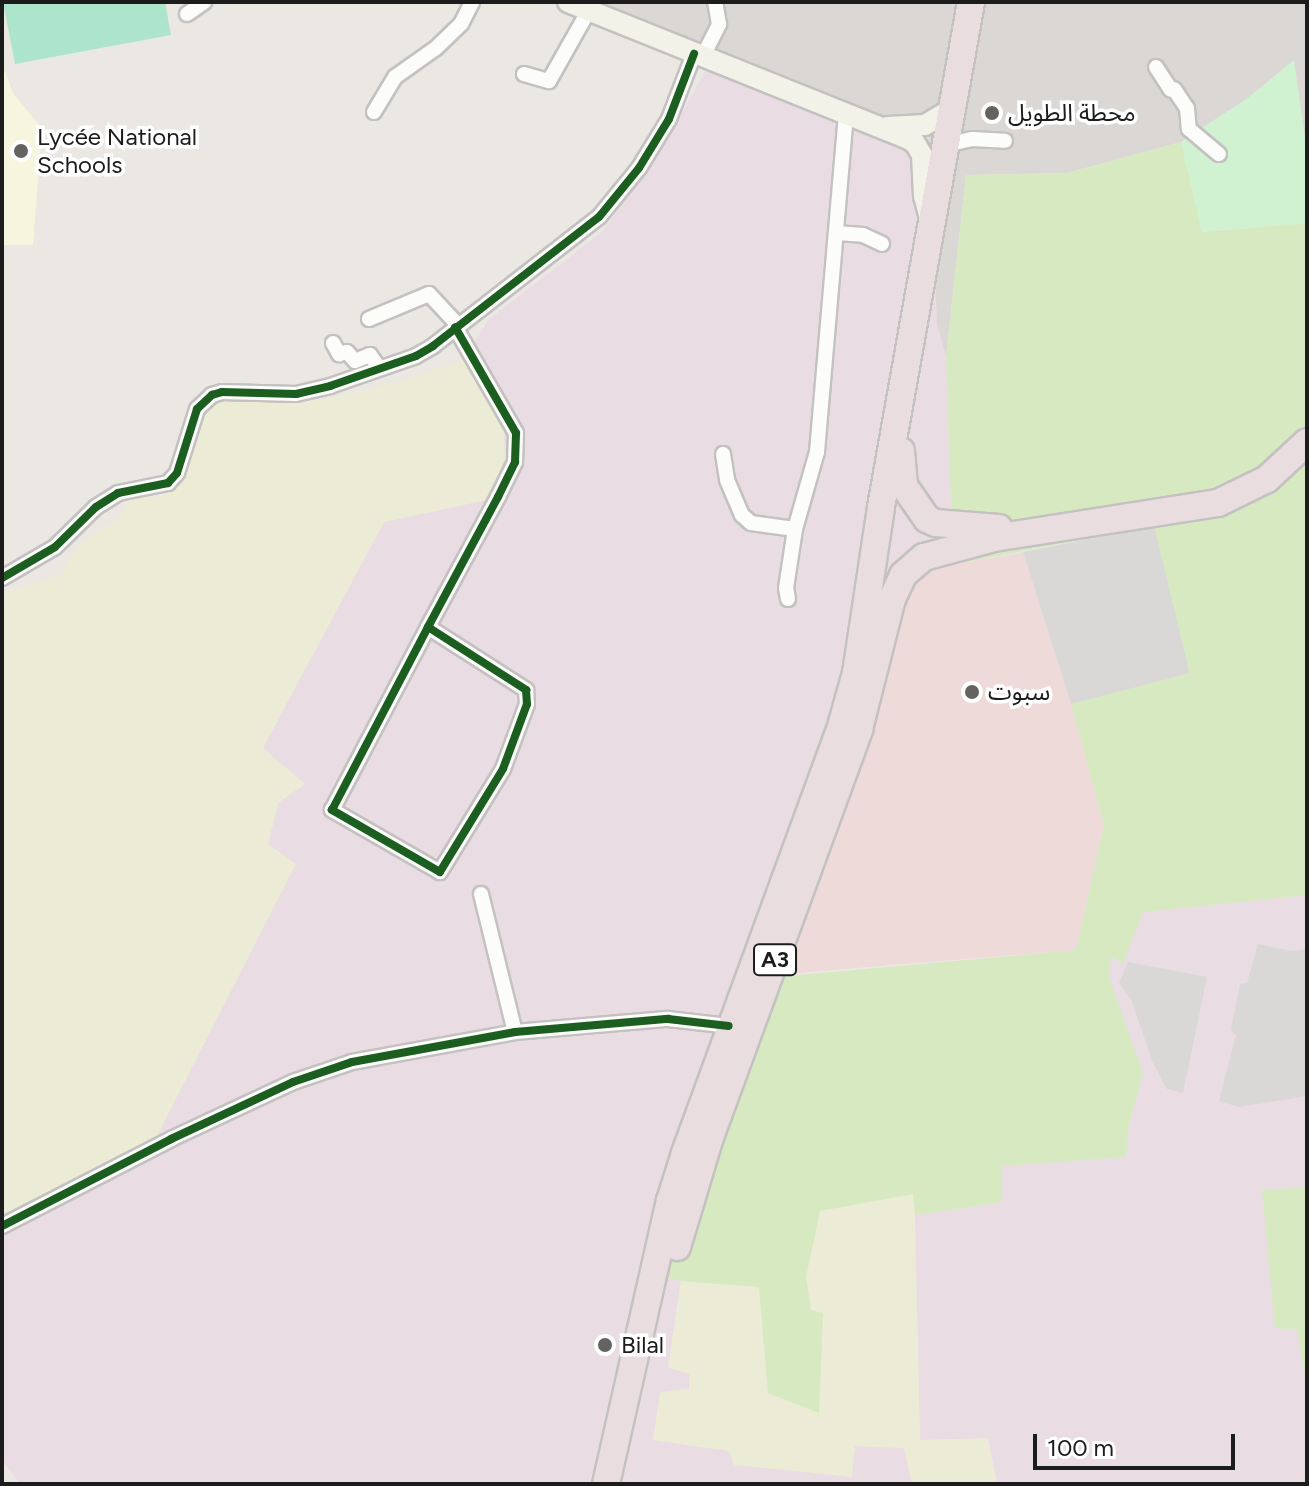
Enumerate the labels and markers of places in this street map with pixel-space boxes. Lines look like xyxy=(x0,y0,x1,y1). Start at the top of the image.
place label: محطة الطويل xyxy=(1008,99,1136,127)
marker: محطة الطويل xyxy=(983,104,1001,122)
place label: Lycée National Schools xyxy=(37,123,197,179)
marker: Lycée National Schools xyxy=(12,142,30,160)
place label: سبوت xyxy=(988,678,1050,706)
marker: سبوت xyxy=(963,683,981,701)
place label: Bilal xyxy=(621,1331,664,1359)
marker: Bilal xyxy=(596,1336,614,1354)

